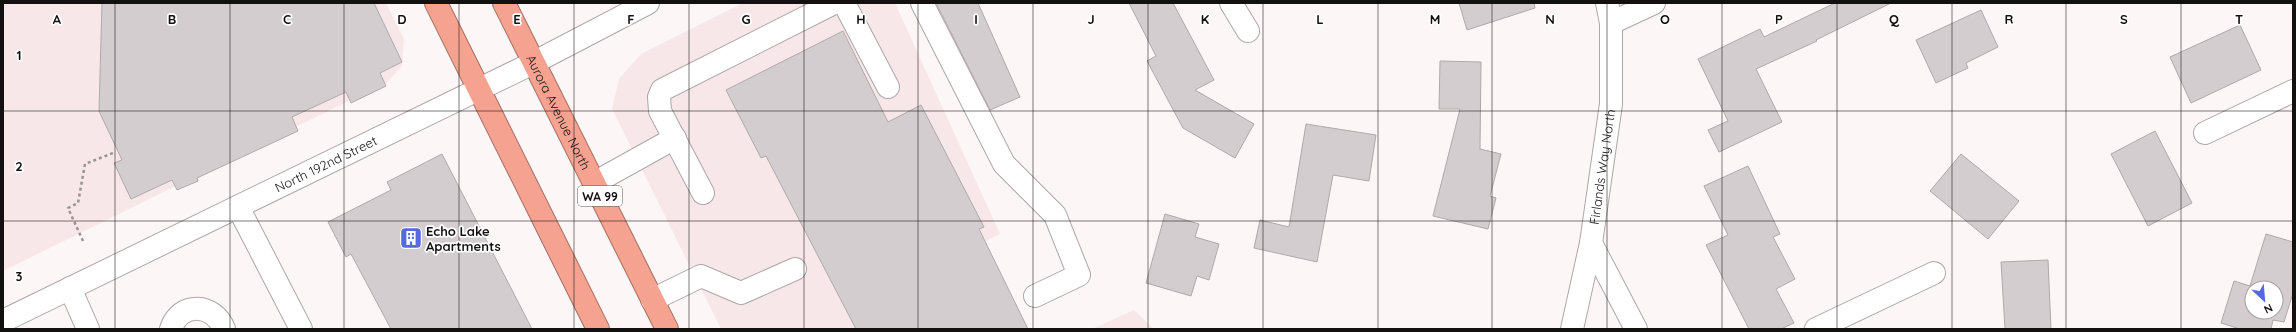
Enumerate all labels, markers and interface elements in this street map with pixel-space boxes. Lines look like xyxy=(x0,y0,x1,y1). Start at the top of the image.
text: A xyxy=(53,11,62,27)
text: B xyxy=(168,11,176,27)
text: C xyxy=(283,11,291,27)
text: D xyxy=(397,11,407,27)
text: E xyxy=(513,11,521,27)
text: F xyxy=(627,11,635,27)
text: G xyxy=(741,11,751,27)
text: H xyxy=(856,11,866,27)
text: I xyxy=(974,11,978,27)
text: J xyxy=(1087,11,1095,27)
text: K xyxy=(1201,11,1210,27)
text: L xyxy=(1316,11,1324,27)
text: M xyxy=(1430,11,1440,27)
text: N xyxy=(1545,11,1555,27)
text: O xyxy=(1660,11,1670,27)
text: P xyxy=(1775,11,1783,27)
text: Q xyxy=(1889,11,1900,27)
text: R xyxy=(2005,11,2014,27)
text: S xyxy=(2120,11,2128,27)
text: T xyxy=(2235,11,2243,27)
text: 1 xyxy=(16,47,22,63)
street label: Aurora Avenue North xyxy=(523,52,594,172)
street label: Firlands Way North xyxy=(1586,108,1618,226)
street label: North 192nd Street xyxy=(272,132,379,195)
text: 2 xyxy=(15,158,23,174)
road number: WA 99 xyxy=(578,186,622,206)
place label: Echo Lake Apartments xyxy=(426,223,501,254)
building icon: Echo Lake Apartments xyxy=(398,225,424,251)
text: 3 xyxy=(16,268,23,284)
north arrow xyxy=(2244,280,2284,320)
text: N xyxy=(2262,301,2275,317)

